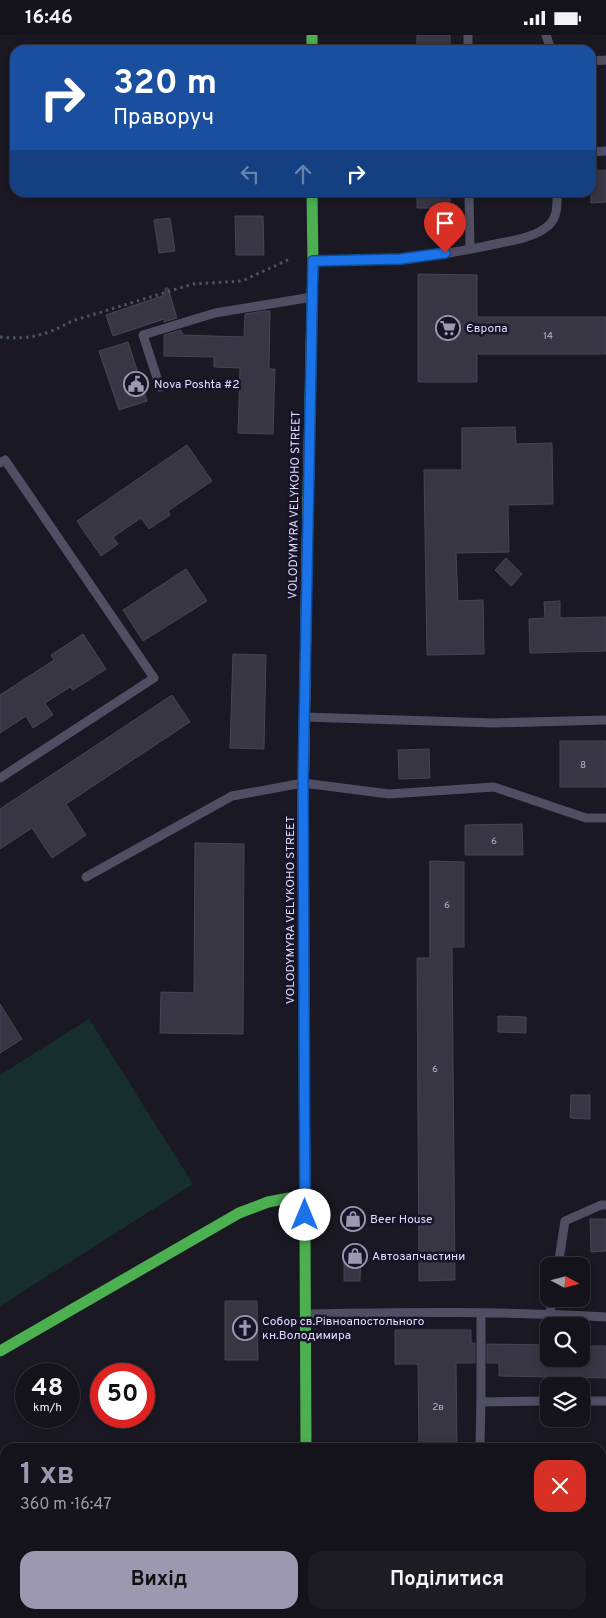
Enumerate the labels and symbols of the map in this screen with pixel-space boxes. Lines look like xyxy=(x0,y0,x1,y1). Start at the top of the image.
pin xyxy=(424,202,466,253)
supermarket icon: Європа xyxy=(435,315,461,341)
place label: Європа xyxy=(466,321,508,337)
house number: 14 xyxy=(543,330,553,343)
public building icon: Nova Poshta #2 xyxy=(123,371,149,397)
place label: Nova Poshta #2 xyxy=(154,377,240,393)
street label: VOLODYMYRA VELYKOHO STREET xyxy=(285,411,305,599)
house number: 8 xyxy=(580,759,586,772)
street label: VOLODYMYRA VELYKOHO STREET xyxy=(283,816,299,1004)
house number: 6 xyxy=(491,835,497,848)
house number: 6 xyxy=(444,899,450,912)
house number: 6 xyxy=(432,1063,438,1076)
position arrow xyxy=(278,1188,330,1240)
shop icon: Beer House xyxy=(340,1206,366,1232)
place label: Beer House xyxy=(370,1212,433,1228)
shop icon: Автозапчастини xyxy=(342,1243,368,1269)
place label: Автозапчастини xyxy=(372,1249,465,1265)
north arrow xyxy=(540,1257,590,1307)
place label: Собор св.Рівноапостольного кн.Володимира xyxy=(262,1314,425,1344)
church icon: Собор св.Рівноапостольного кн.Володимира xyxy=(232,1315,258,1341)
speed limit sign: 50 xyxy=(90,1363,155,1428)
house number: 2в xyxy=(432,1401,444,1414)

